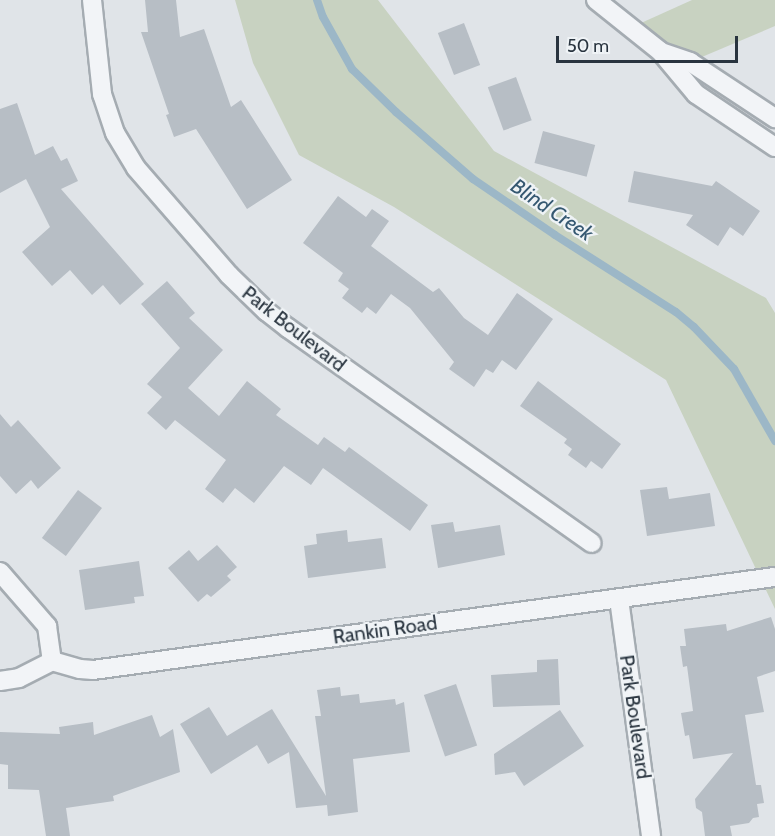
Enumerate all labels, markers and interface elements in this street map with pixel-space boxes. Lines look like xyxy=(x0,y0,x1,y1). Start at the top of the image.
scale bar xyxy=(559,24,740,62)
text: 50 m xyxy=(567,35,609,57)
water label: Blind Creek xyxy=(506,173,598,247)
street label: Park Boulevard xyxy=(237,281,351,377)
street label: Rankin Road xyxy=(331,611,439,649)
street label: Park Boulevard xyxy=(614,653,656,781)

